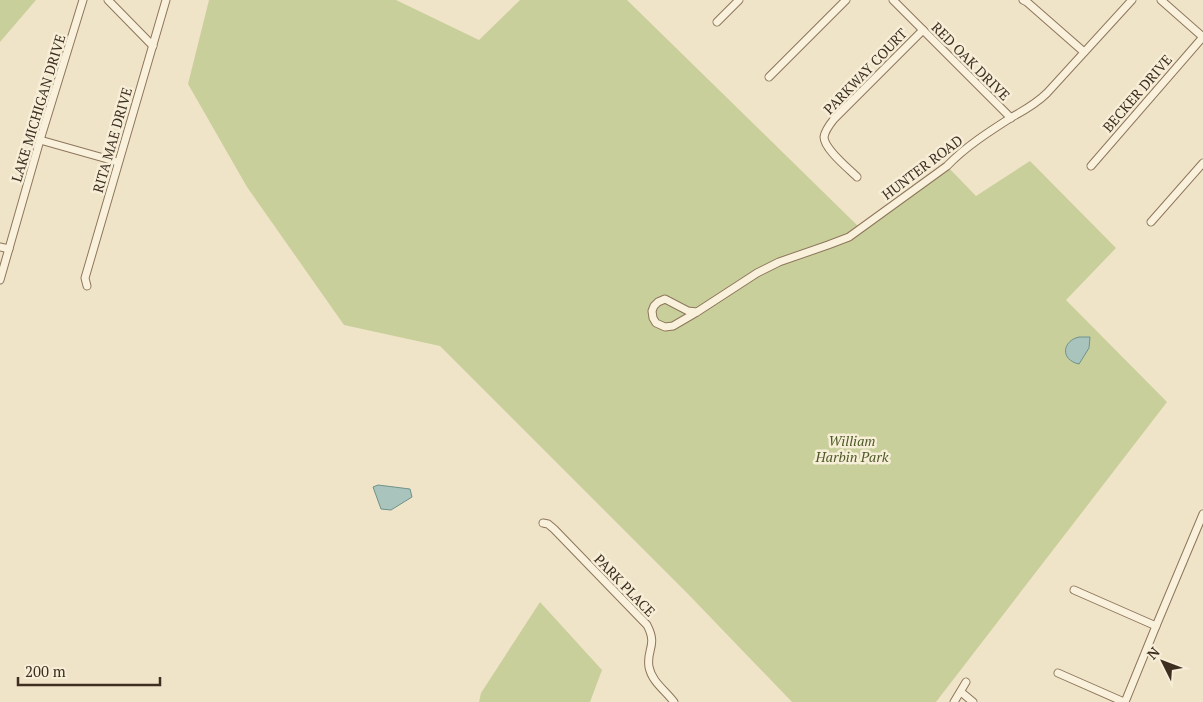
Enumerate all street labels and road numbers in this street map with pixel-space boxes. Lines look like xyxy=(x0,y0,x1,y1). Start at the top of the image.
street label: RED OAK DRIVE xyxy=(928,18,1014,104)
street label: PARKWAY COURT xyxy=(819,24,911,118)
street label: LAKE MICHIGAN DRIVE xyxy=(6,32,70,184)
street label: BECKER DRIVE xyxy=(1098,50,1176,136)
street label: RITA MAE DRIVE xyxy=(88,85,136,195)
street label: HUNTER ROAD xyxy=(878,130,966,204)
street label: PARK PLACE xyxy=(590,550,660,620)

